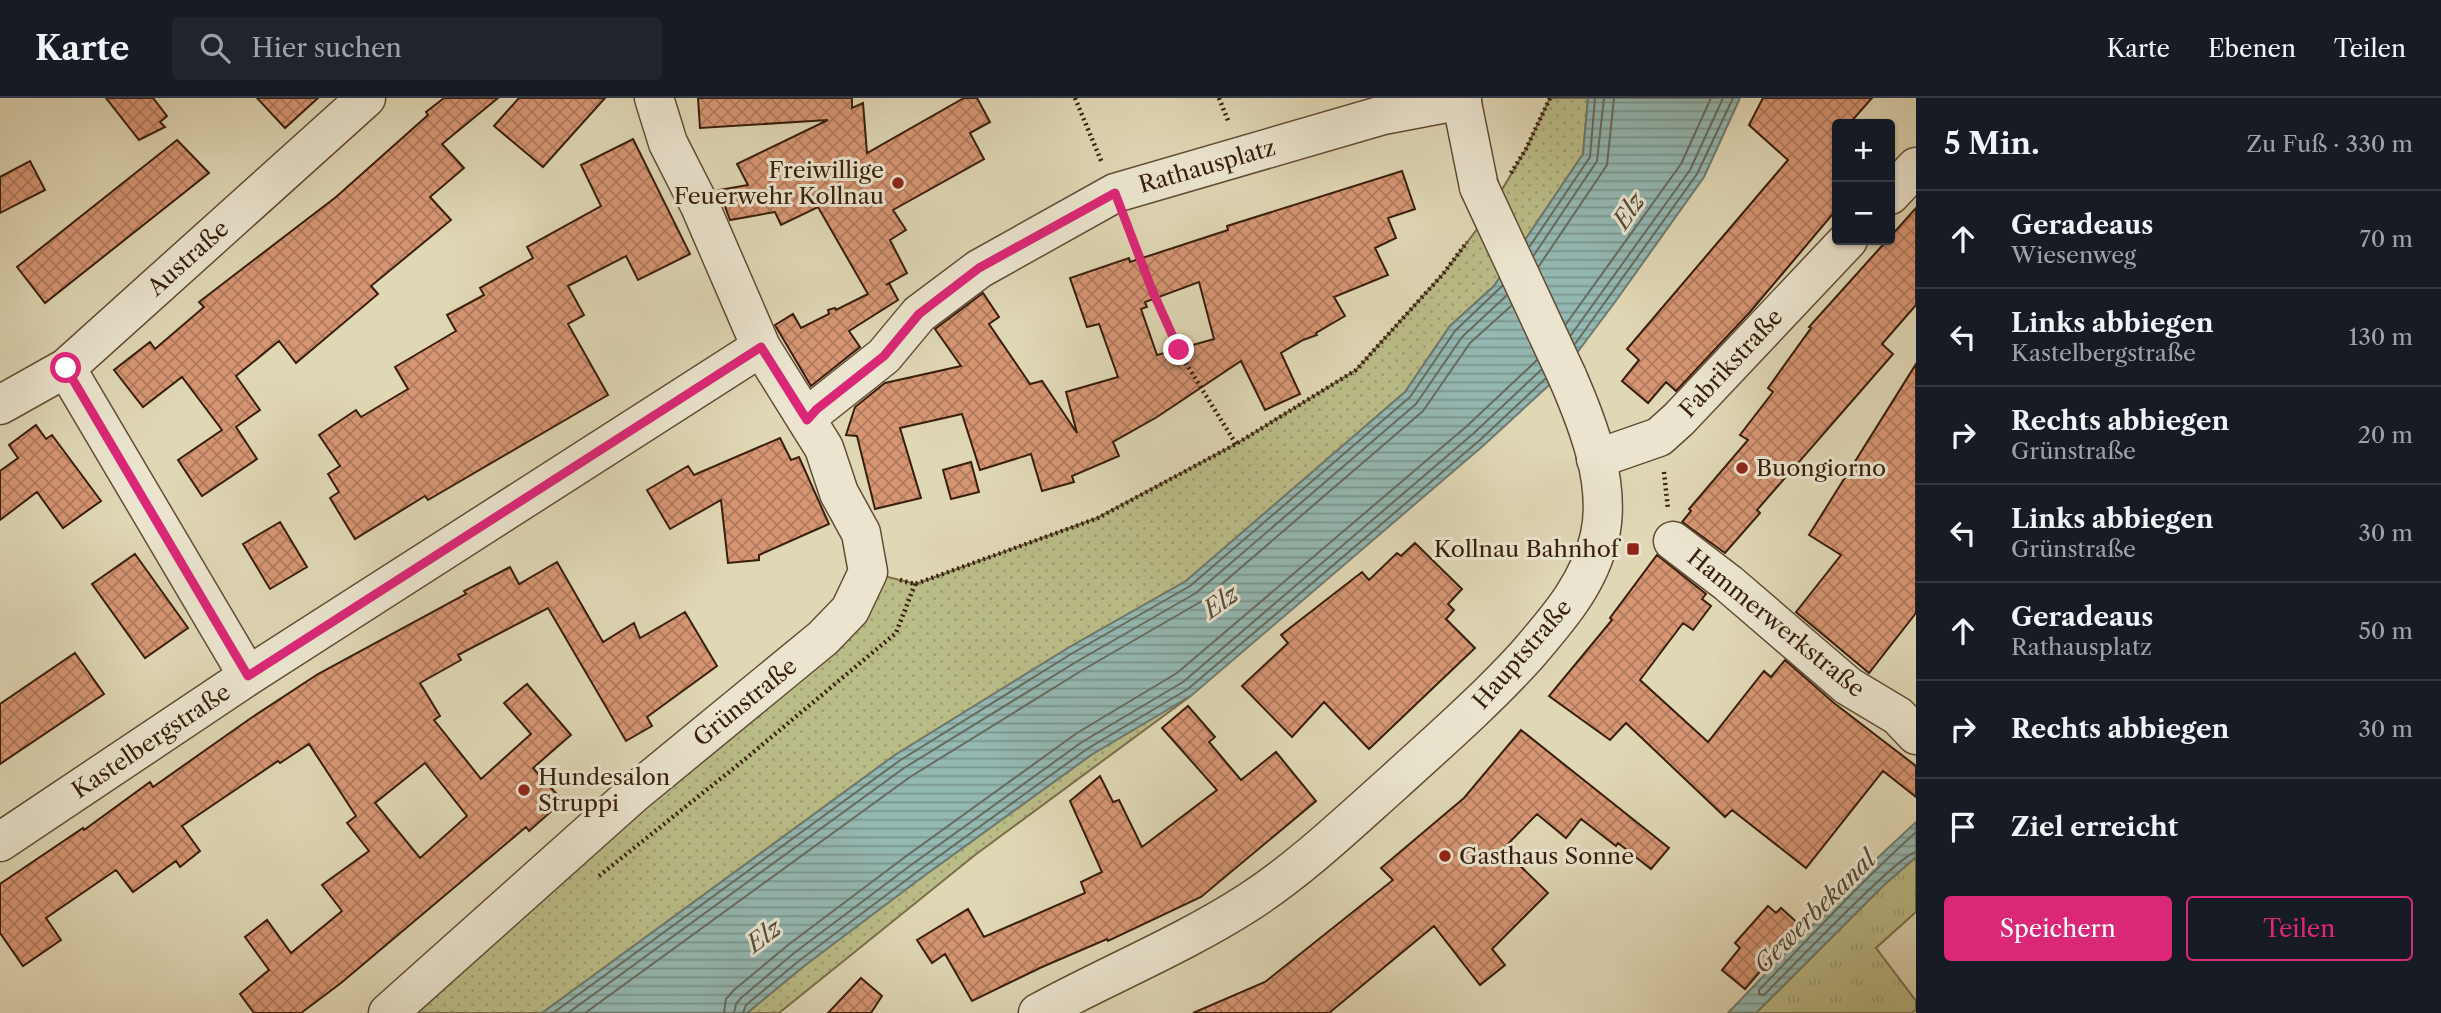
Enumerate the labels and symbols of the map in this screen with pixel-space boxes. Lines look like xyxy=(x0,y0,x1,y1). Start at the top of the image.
street label: Rathausplatz xyxy=(1135,133,1279,199)
place label: Freiwillige Feuerwehr Kollnau xyxy=(674,156,884,210)
marker: Freiwillige Feuerwehr Kollnau xyxy=(890,175,906,191)
water label: Elz xyxy=(1605,186,1652,236)
street label: Austraße xyxy=(141,214,234,302)
street label: Fabrikstraße xyxy=(1673,303,1789,423)
route end xyxy=(1163,334,1194,365)
route start xyxy=(50,352,81,383)
place label: Buongiorno xyxy=(1756,454,1886,482)
marker: Buongiorno xyxy=(1734,460,1750,476)
place label: Kollnau Bahnhof xyxy=(1434,535,1622,563)
marker: Kollnau Bahnhof xyxy=(1625,541,1641,557)
street label: Hammerwerkstraße xyxy=(1682,543,1870,703)
water label: Elz xyxy=(1196,578,1245,625)
street label: Hauptstraße xyxy=(1467,593,1577,715)
street label: Grünstraße xyxy=(688,652,802,752)
street label: Kastelbergstraße xyxy=(67,678,235,804)
place label: Hundesalon Struppi xyxy=(538,763,670,817)
marker: Hundesalon Struppi xyxy=(516,782,532,798)
place label: Gasthaus Sonne xyxy=(1459,842,1634,870)
water label: Gewerbekanal xyxy=(1747,843,1883,979)
marker: Gasthaus Sonne xyxy=(1437,848,1453,864)
water label: Elz xyxy=(739,912,788,959)

